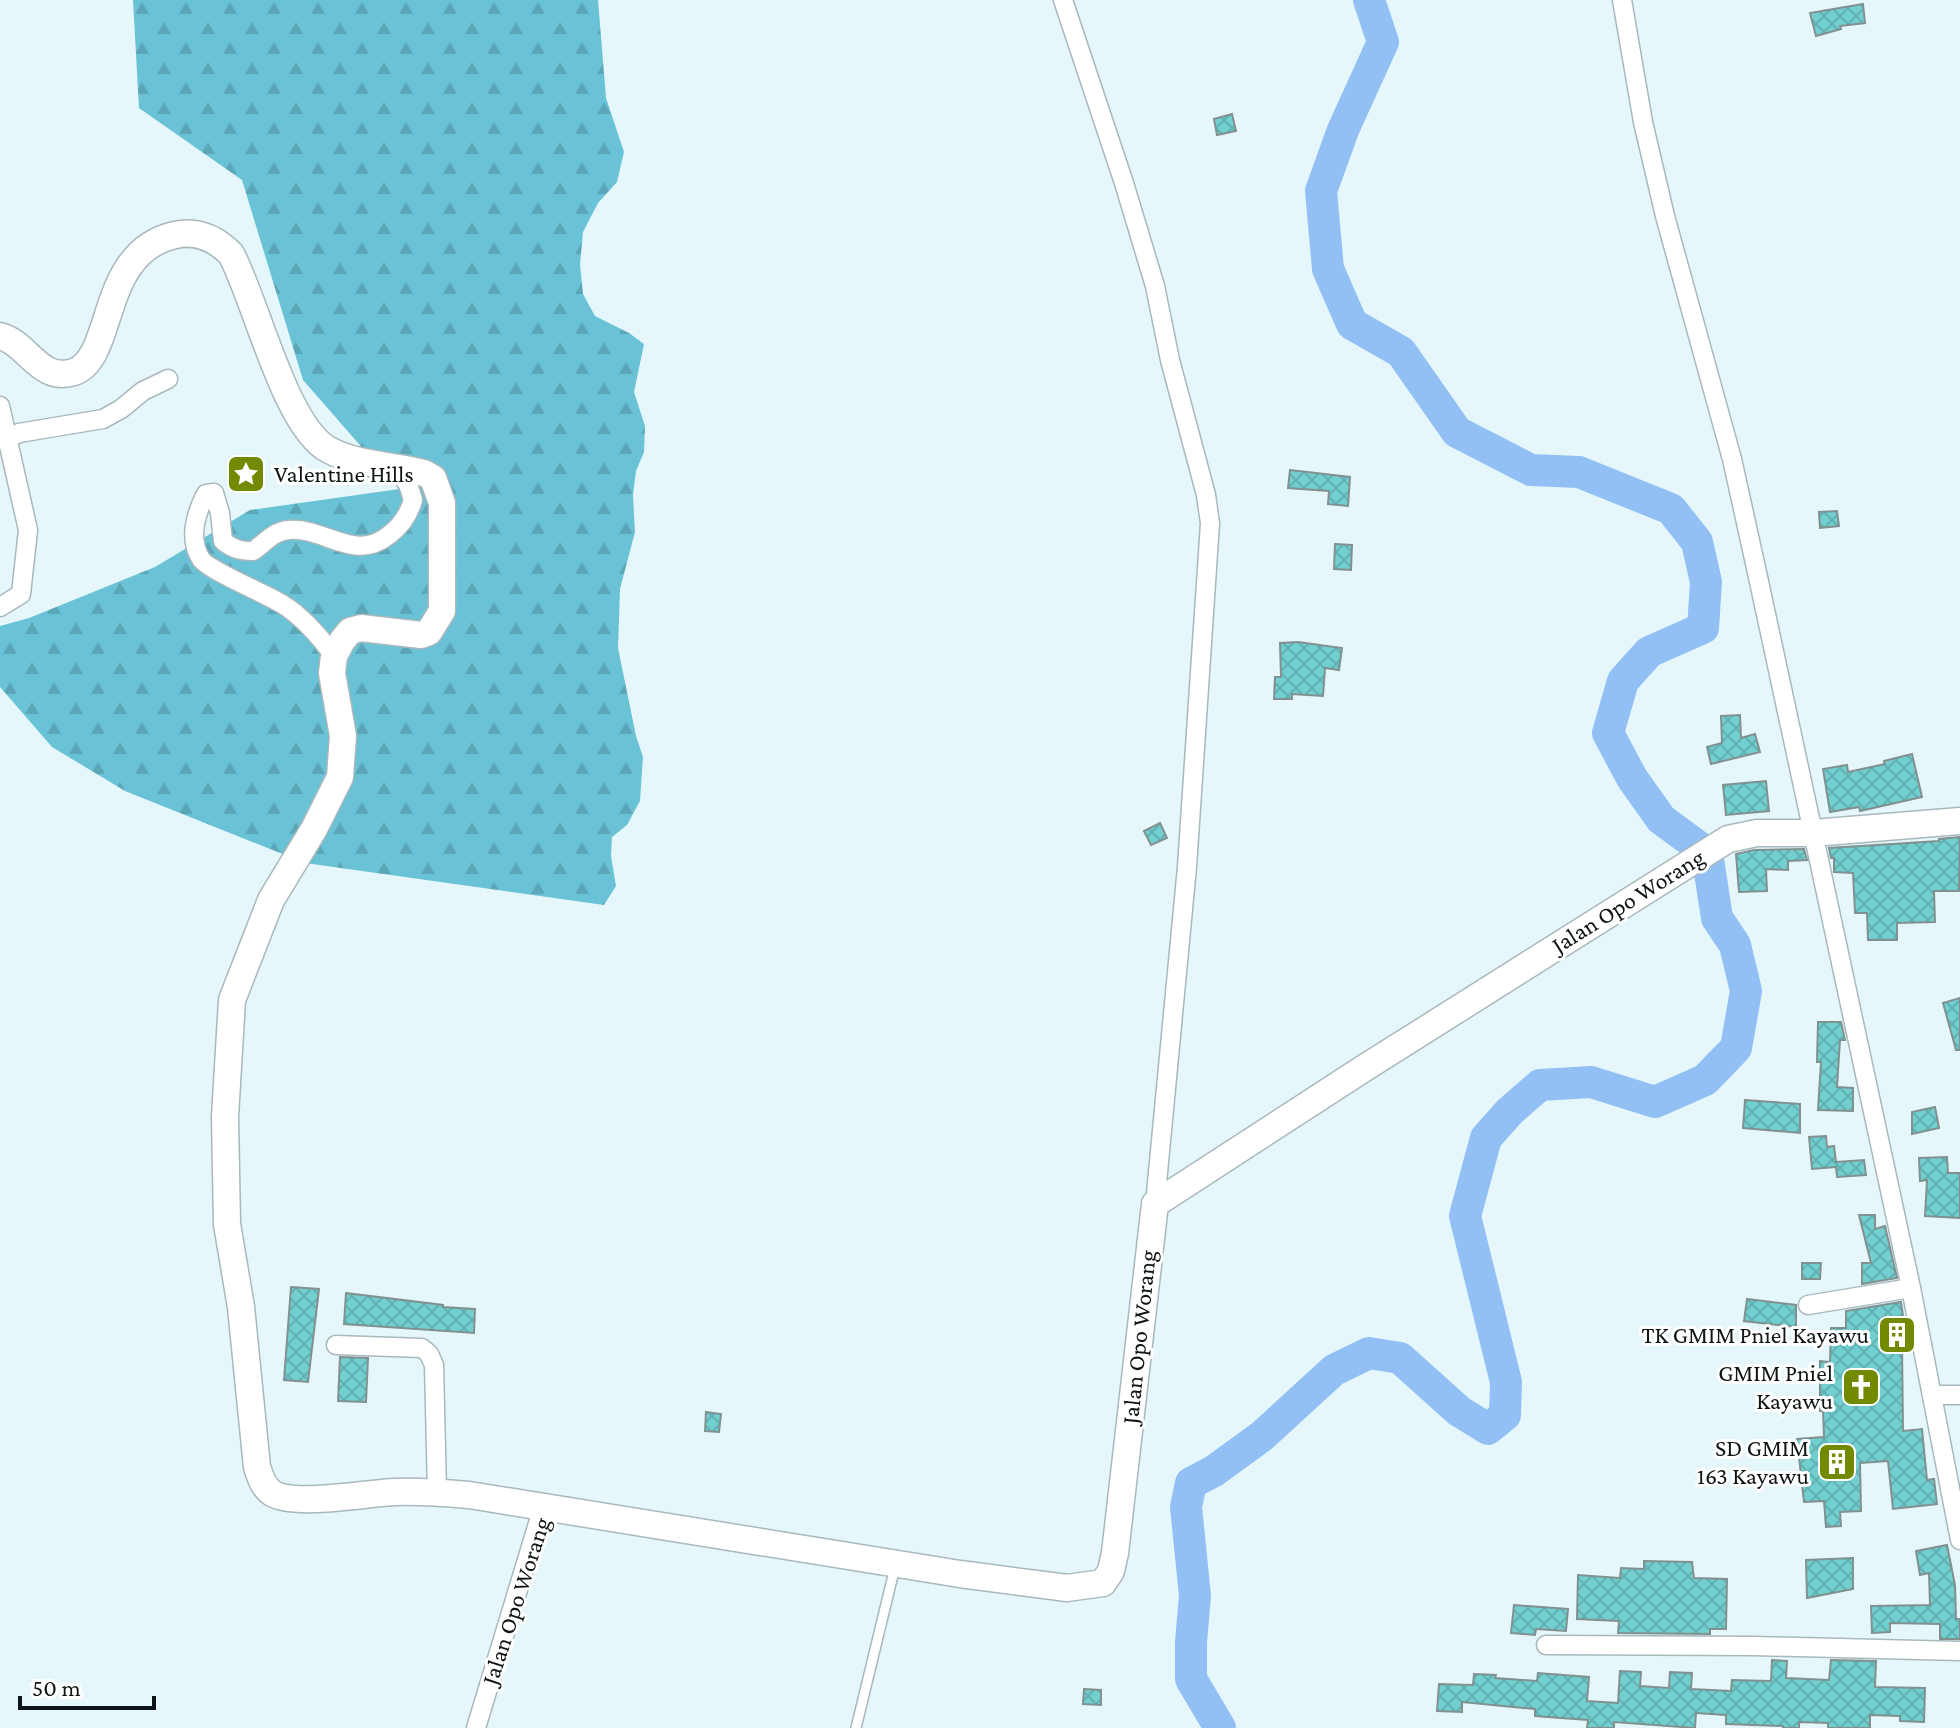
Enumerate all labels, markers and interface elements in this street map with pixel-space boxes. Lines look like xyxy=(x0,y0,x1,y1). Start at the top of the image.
place icon: Valentine Hills xyxy=(225,453,267,495)
place label: Valentine Hills xyxy=(274,460,414,487)
street label: Jalan Opo Worang xyxy=(1545,843,1709,959)
street label: Jalan Opo Worang xyxy=(1116,1248,1161,1427)
building icon: TK GMIM Pniel Kayawu xyxy=(1876,1314,1918,1356)
place label: TK GMIM Pniel Kayawu xyxy=(1641,1321,1869,1348)
place label: GMIM Pniel Kayawu xyxy=(1718,1359,1833,1414)
church icon: GMIM Pniel Kayawu xyxy=(1840,1366,1882,1408)
place label: SD GMIM 163 Kayawu xyxy=(1697,1434,1809,1489)
building icon: SD GMIM 163 Kayawu xyxy=(1816,1441,1858,1483)
street label: Jalan Opo Worang xyxy=(475,1513,555,1690)
scale bar xyxy=(20,1660,154,1710)
text: 50 m xyxy=(32,1674,81,1701)

